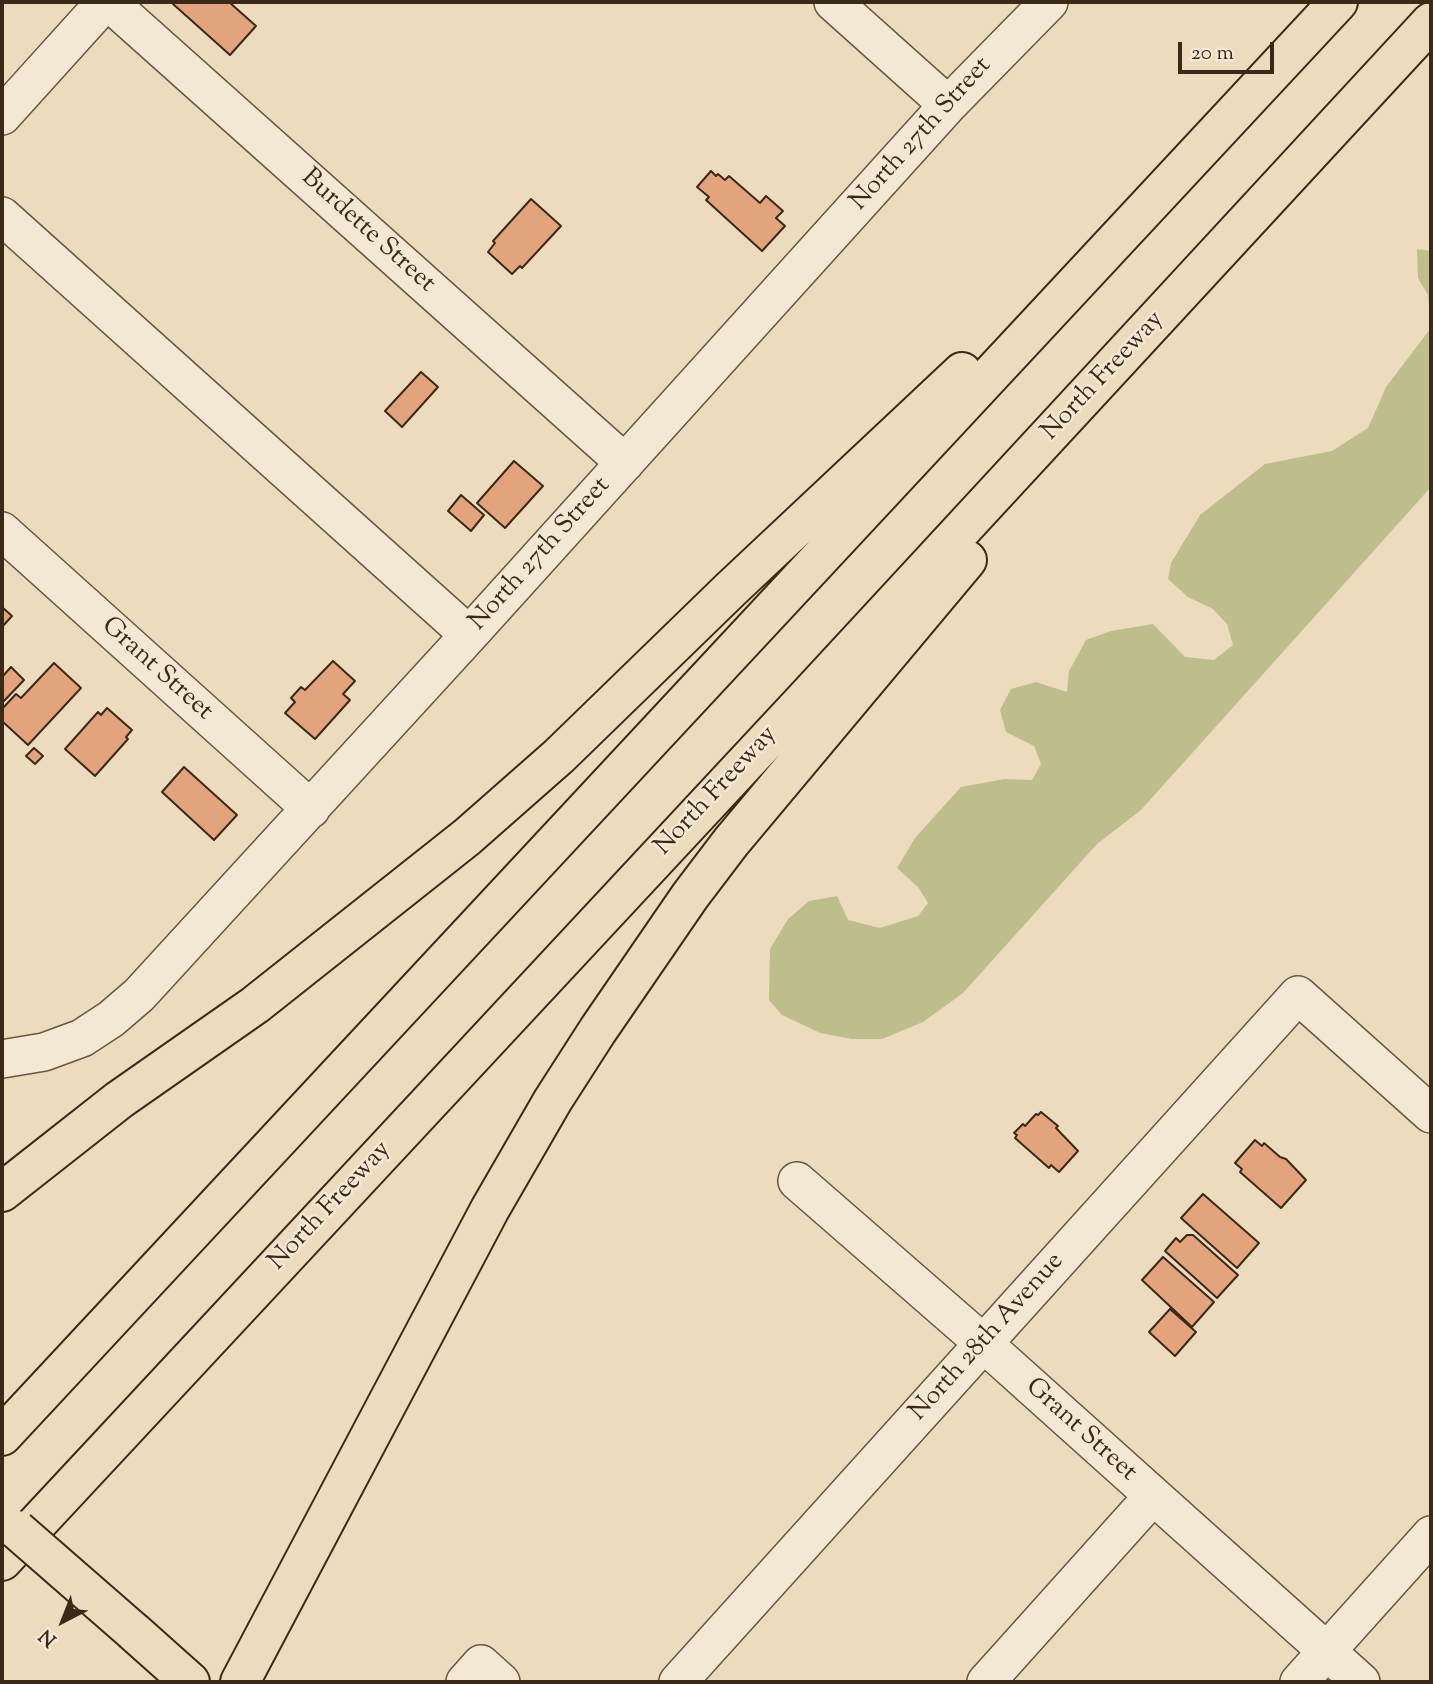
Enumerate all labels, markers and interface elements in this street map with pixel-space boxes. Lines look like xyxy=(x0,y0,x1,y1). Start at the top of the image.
scale bar xyxy=(1181,28,1277,72)
text: 20 m xyxy=(1191,39,1234,69)
street label: North 27th Street xyxy=(845,52,999,218)
street label: Burdette Street xyxy=(293,164,441,300)
street label: North Freeway xyxy=(1036,306,1172,448)
street label: North 27th Street xyxy=(464,472,618,638)
street label: Grant Street xyxy=(94,612,218,728)
street label: North Freeway xyxy=(649,721,785,863)
street label: North Freeway xyxy=(263,1136,399,1278)
street label: North 28th Avenue xyxy=(904,1247,1072,1429)
street label: Grant Street xyxy=(1018,1373,1142,1489)
north arrow xyxy=(28,1586,98,1656)
text: N xyxy=(34,1622,63,1652)

